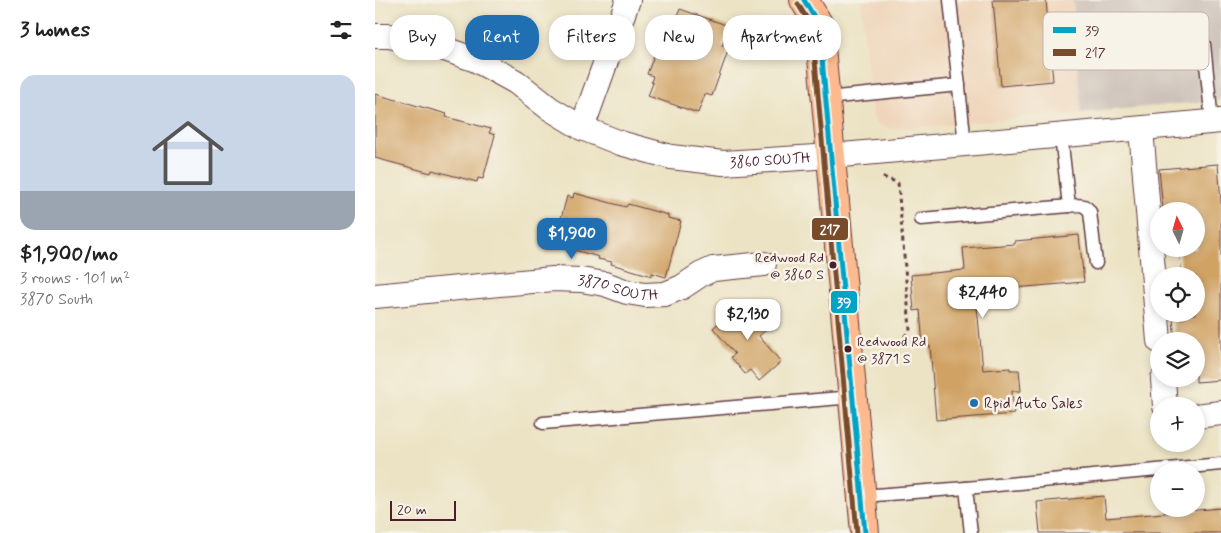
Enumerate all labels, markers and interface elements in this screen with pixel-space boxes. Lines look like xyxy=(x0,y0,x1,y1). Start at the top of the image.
legend xyxy=(1043,12,1209,70)
chip: Buy xyxy=(390,15,455,60)
chip: Rent xyxy=(465,15,539,60)
chip: Filters xyxy=(549,15,635,60)
chip: New xyxy=(645,15,713,60)
chip: Apartment xyxy=(723,15,841,60)
text: 3 homes xyxy=(20,16,90,44)
icon: filters xyxy=(327,16,355,44)
text: 39 xyxy=(1085,22,1100,40)
text: 217 xyxy=(1085,44,1106,62)
icon: home xyxy=(143,108,233,198)
street label: 3860 SOUTH xyxy=(729,148,811,174)
north arrow xyxy=(1150,202,1205,258)
map controls xyxy=(1150,202,1205,517)
line badge: 217 xyxy=(811,217,849,241)
pin: $1,900 xyxy=(531,218,613,260)
text: 217 xyxy=(820,221,841,239)
text: $1,900 xyxy=(548,223,596,244)
text: $1,900/mo xyxy=(20,240,118,268)
place label: Redwood Rd @ 3860 S xyxy=(755,249,824,284)
marker: Redwood Rd @ 3860 S xyxy=(828,260,838,270)
button: locate xyxy=(1150,267,1205,322)
text: 3 rooms · 101 m² xyxy=(20,268,130,289)
street label: 3870 SOUTH xyxy=(576,271,659,307)
pin: $2,440 xyxy=(942,276,1024,319)
text: $2,440 xyxy=(959,282,1007,303)
text: 3870 South xyxy=(20,289,93,310)
line badge: 39 xyxy=(830,290,858,314)
text: 39 xyxy=(837,294,851,312)
pin: $2,130 xyxy=(707,298,789,341)
text: $2,130 xyxy=(726,304,770,325)
button: layers xyxy=(1150,332,1205,387)
place label: Redwood Rd @ 3871 S xyxy=(857,333,926,368)
marker: Redwood Rd @ 3871 S xyxy=(843,344,853,354)
place label: Rpid Auto Sales xyxy=(984,394,1083,414)
marker: Rpid Auto Sales xyxy=(968,397,980,409)
button: + xyxy=(1150,397,1205,452)
button: − xyxy=(1150,462,1205,517)
scale bar xyxy=(390,498,456,521)
text: 20 m xyxy=(397,501,427,519)

